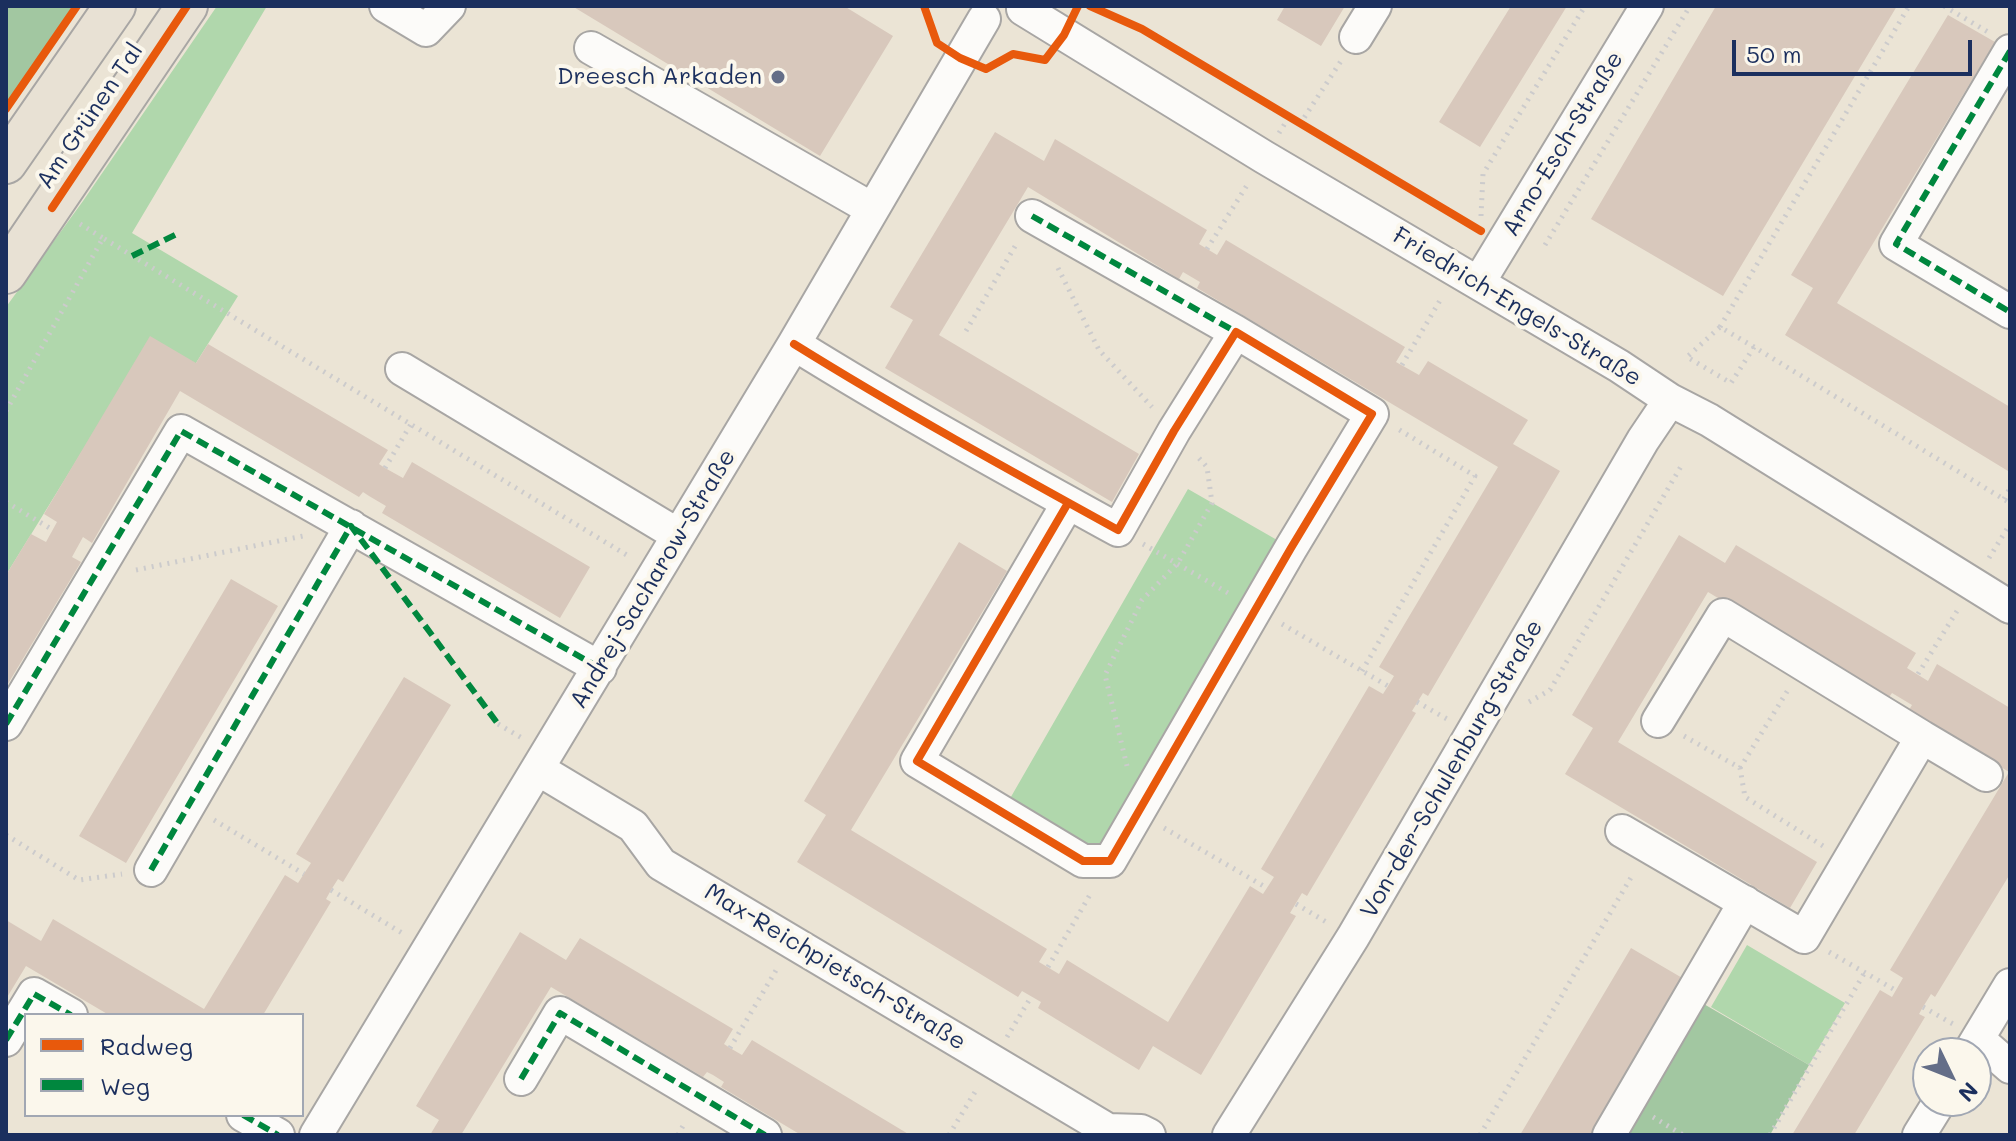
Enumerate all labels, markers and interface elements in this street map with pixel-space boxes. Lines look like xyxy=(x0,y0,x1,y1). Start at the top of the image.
scale bar xyxy=(1736,24,1976,74)
street label: Am Grünen Tal xyxy=(31,38,149,194)
text: 50 m xyxy=(1746,38,1802,69)
street label: Arno-Esch-Straße xyxy=(1496,46,1630,242)
place label: Dreesch Arkaden xyxy=(557,63,762,91)
marker: Dreesch Arkaden xyxy=(769,68,787,86)
street label: Friedrich-Engels-Straße xyxy=(1388,221,1646,393)
street label: Andrej-Sacharow-Straße xyxy=(564,444,742,714)
street label: Von-der-Schulenburg-Straße xyxy=(1355,615,1549,923)
street label: Max-Reichpietsch-Straße xyxy=(699,877,971,1057)
legend xyxy=(24,1013,304,1117)
text: Radweg xyxy=(100,1030,193,1061)
north arrow xyxy=(1912,1037,1992,1117)
text: Weg xyxy=(100,1070,150,1101)
text: N xyxy=(1952,1076,1985,1108)

